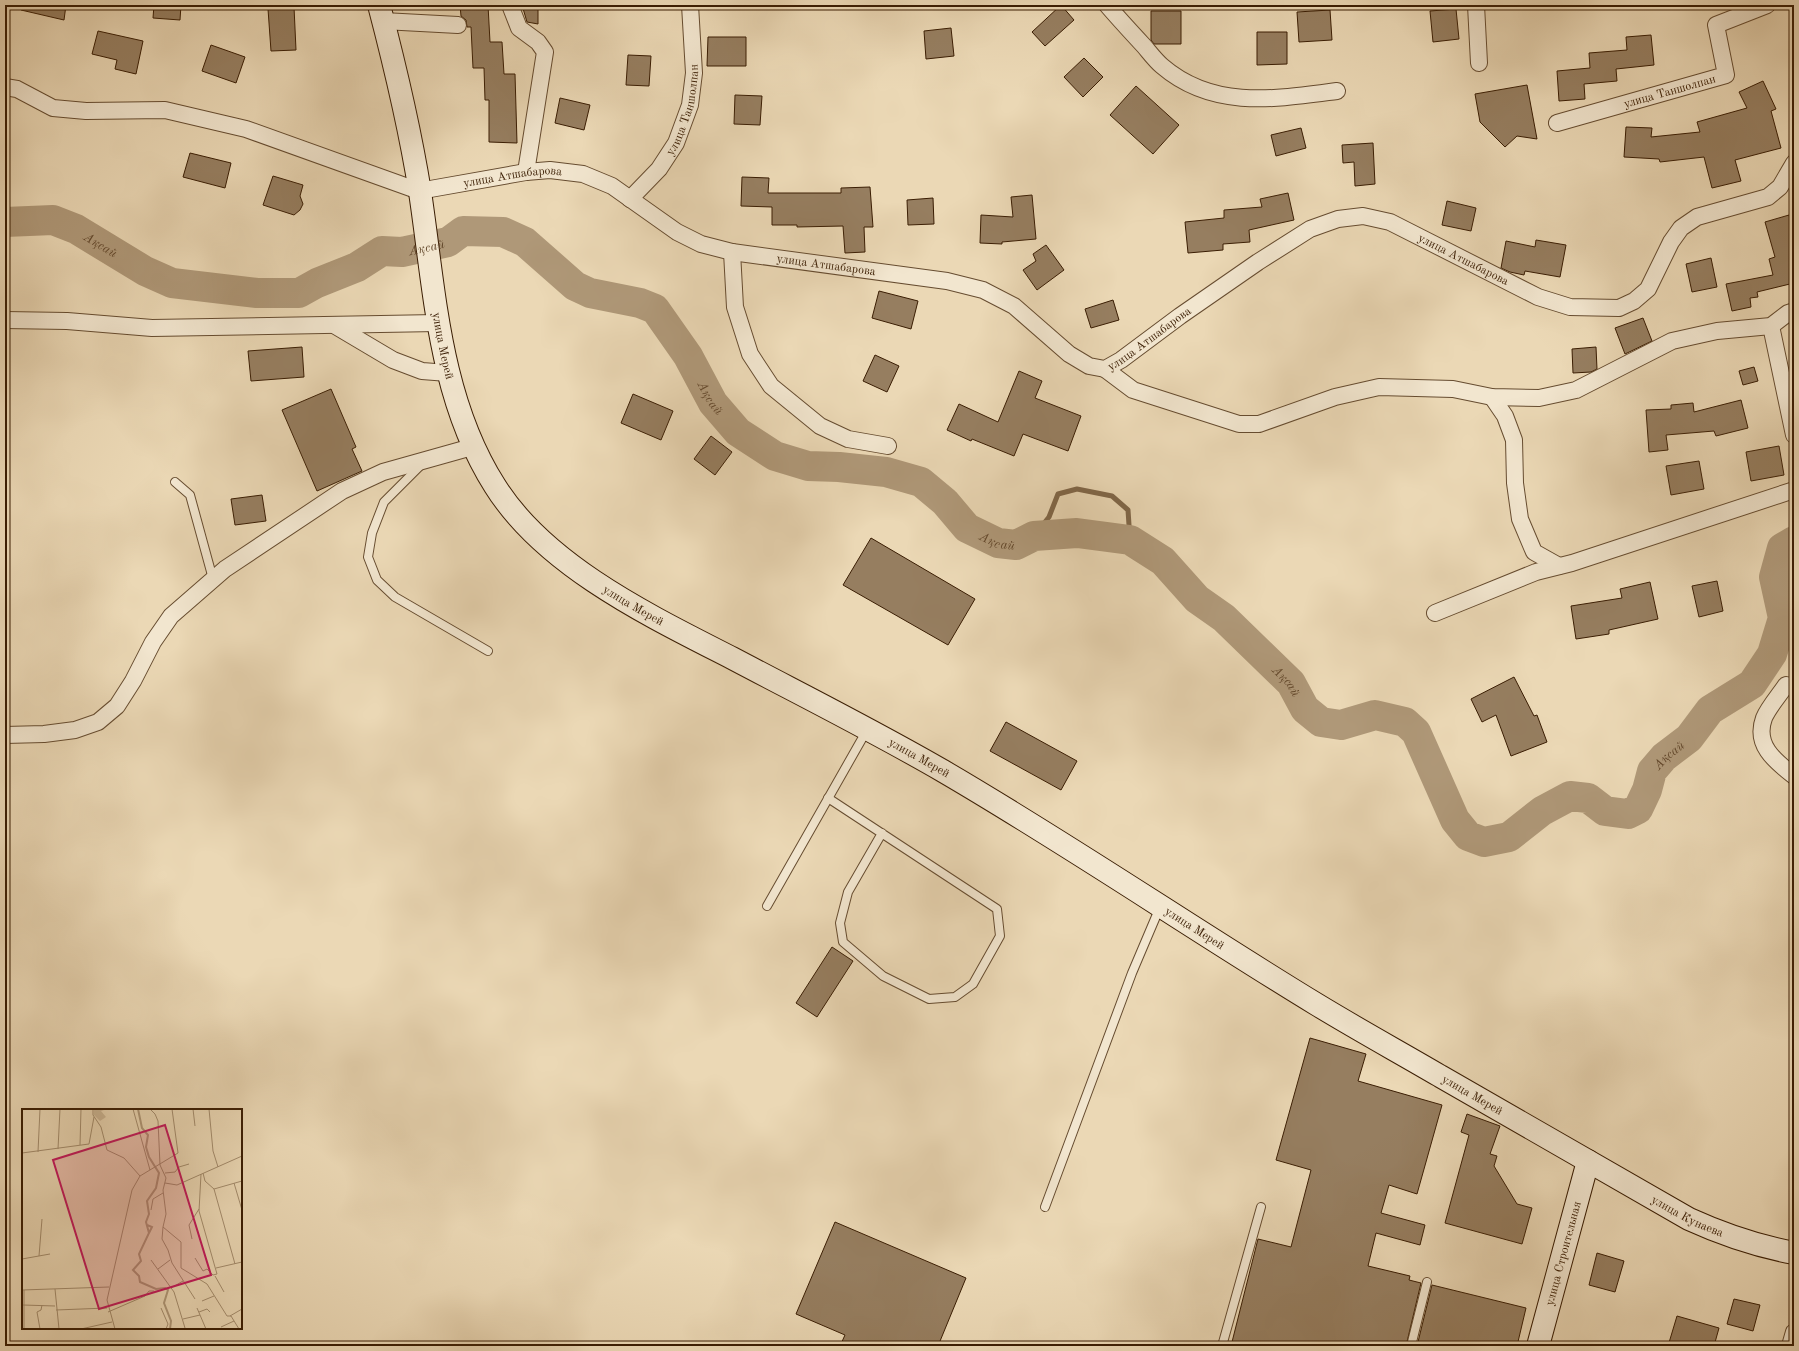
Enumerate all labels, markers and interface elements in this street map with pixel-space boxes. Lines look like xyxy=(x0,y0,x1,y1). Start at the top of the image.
street label: улица Таншолпан xyxy=(665,63,701,158)
street label: улица Таншолпан xyxy=(1623,73,1717,111)
street label: улица Атшабарова xyxy=(463,165,563,190)
water label: Ақсай xyxy=(80,230,120,261)
street label: улица Атшабарова xyxy=(1416,232,1511,288)
water label: Ақсай xyxy=(407,238,446,259)
street label: улица Атшабарова xyxy=(776,253,876,278)
street label: улица Атшабарова xyxy=(1106,305,1194,373)
street label: улица Мерей xyxy=(430,312,455,381)
water label: Ақсай xyxy=(694,378,725,418)
water label: Ақсай xyxy=(976,530,1016,553)
street label: улица Мерей xyxy=(600,584,665,628)
water label: Ақсай xyxy=(1268,663,1302,699)
street label: улица Мерей xyxy=(886,737,951,780)
water label: Ақсай xyxy=(1651,739,1688,773)
street label: улица Мерей xyxy=(1162,906,1226,952)
street label: улица Мерей xyxy=(1440,1073,1504,1118)
inset map xyxy=(22,1109,242,1329)
street label: улица Кунаева xyxy=(1649,1194,1725,1240)
street label: улица Строительная xyxy=(1544,1200,1584,1307)

